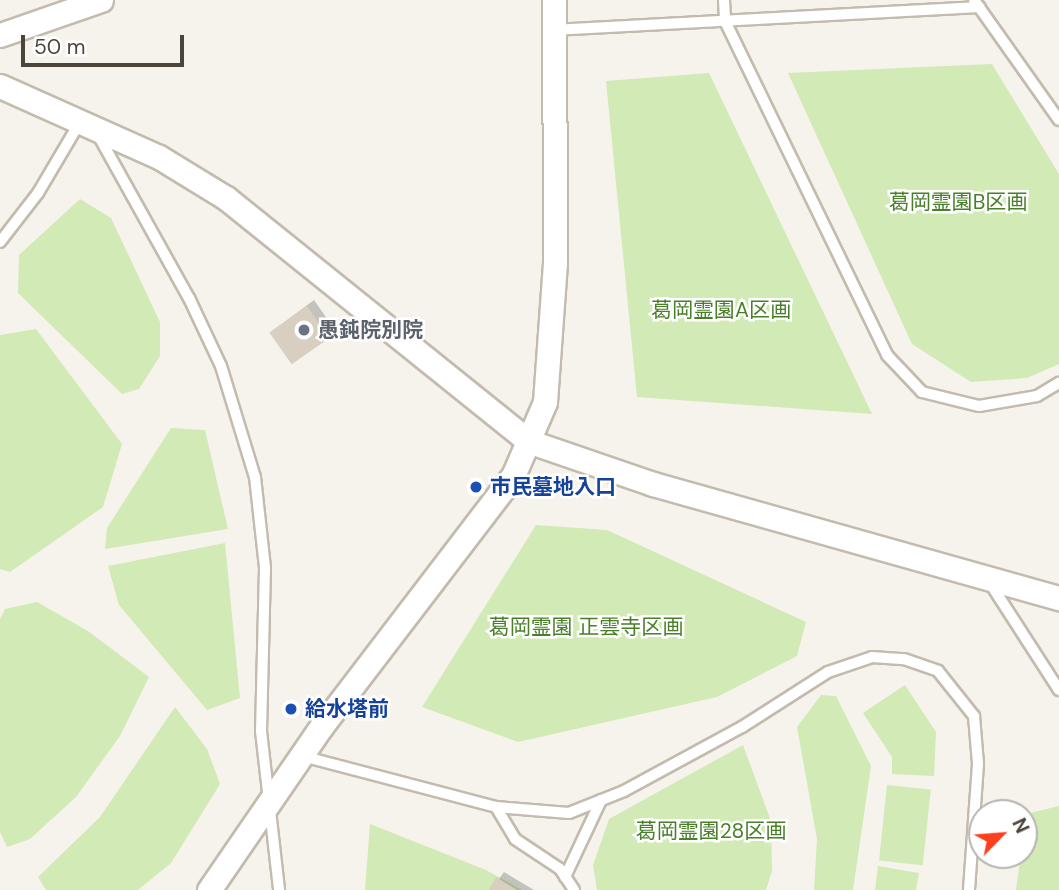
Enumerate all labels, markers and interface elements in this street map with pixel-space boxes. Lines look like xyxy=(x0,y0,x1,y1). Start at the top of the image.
scale bar xyxy=(24,21,187,65)
text: 50 m xyxy=(34,33,85,61)
park label: 葛岡霊園B区画 xyxy=(889,189,1027,215)
park label: 葛岡霊園A区画 xyxy=(651,297,791,323)
place label: 愚鈍院別院 xyxy=(318,317,423,343)
marker: 愚鈍院別院 xyxy=(296,322,312,338)
place label: 市民墓地入口 xyxy=(490,474,616,500)
marker: 市民墓地入口 xyxy=(468,479,484,495)
park label: 葛岡霊園 正雲寺区画 xyxy=(489,614,683,640)
place label: 給水塔前 xyxy=(305,696,389,722)
marker: 給水塔前 xyxy=(283,701,299,717)
north arrow xyxy=(968,799,1038,869)
text: N xyxy=(1006,814,1035,837)
park label: 葛岡霊園28区画 xyxy=(636,818,786,844)

